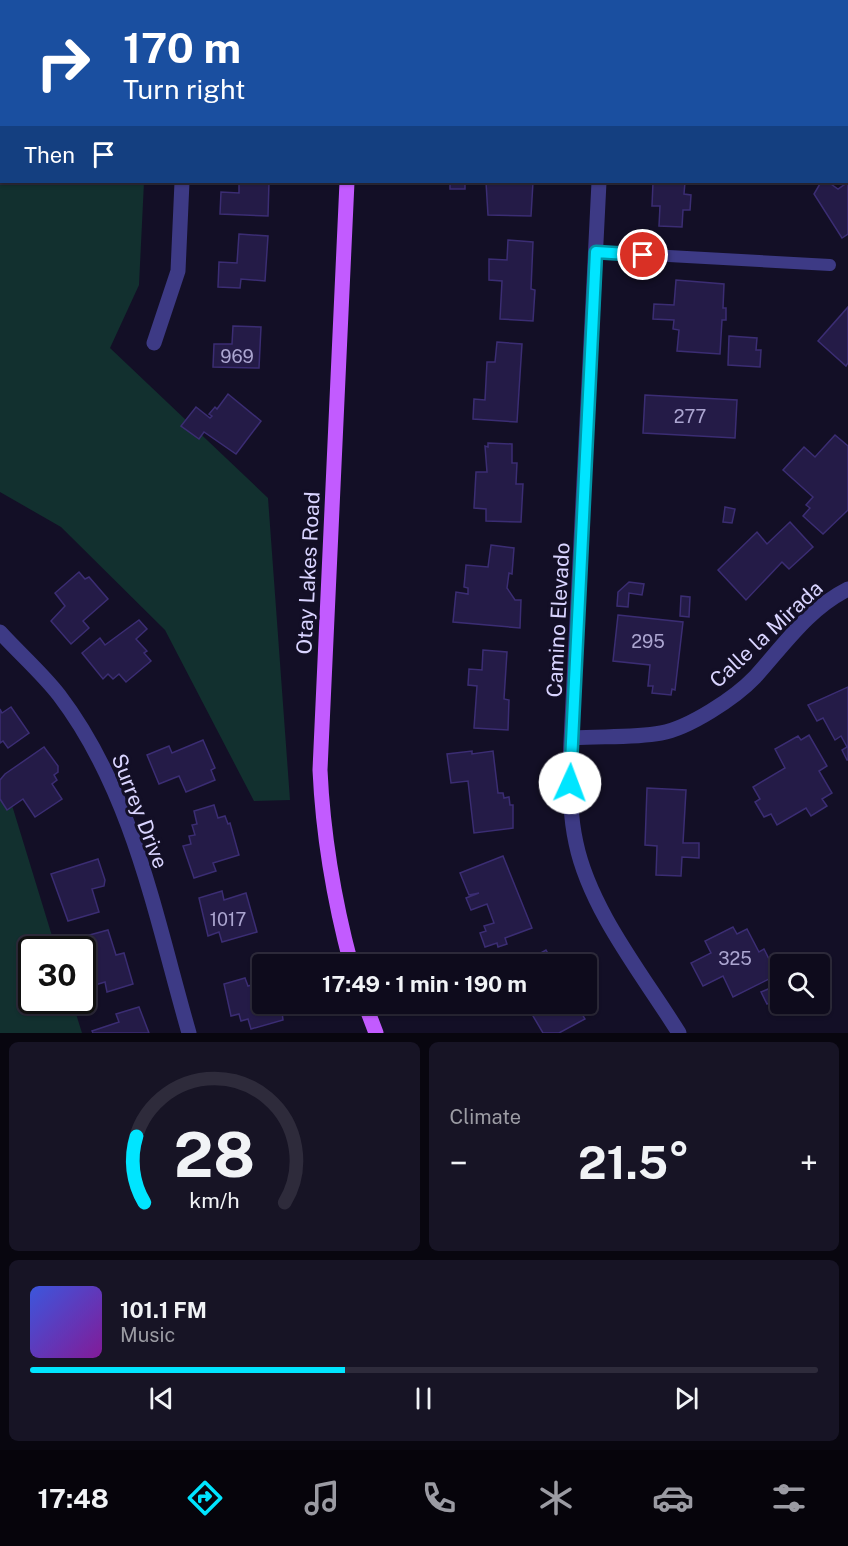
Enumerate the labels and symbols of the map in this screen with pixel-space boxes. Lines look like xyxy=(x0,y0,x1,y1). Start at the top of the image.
pin xyxy=(617,229,668,280)
house number: 969 xyxy=(220,346,254,367)
house number: 277 xyxy=(674,406,706,427)
street label: Otay Lakes Road xyxy=(291,491,325,655)
street label: Camino Elevado xyxy=(541,542,575,698)
street label: Calle la Mirada xyxy=(704,575,828,693)
house number: 295 xyxy=(631,631,665,652)
street label: Surrey Drive xyxy=(107,750,173,872)
position arrow xyxy=(538,751,602,815)
house number: 1017 xyxy=(210,909,246,930)
speed limit sign: 30 xyxy=(18,936,96,1014)
house number: 325 xyxy=(718,948,752,969)

